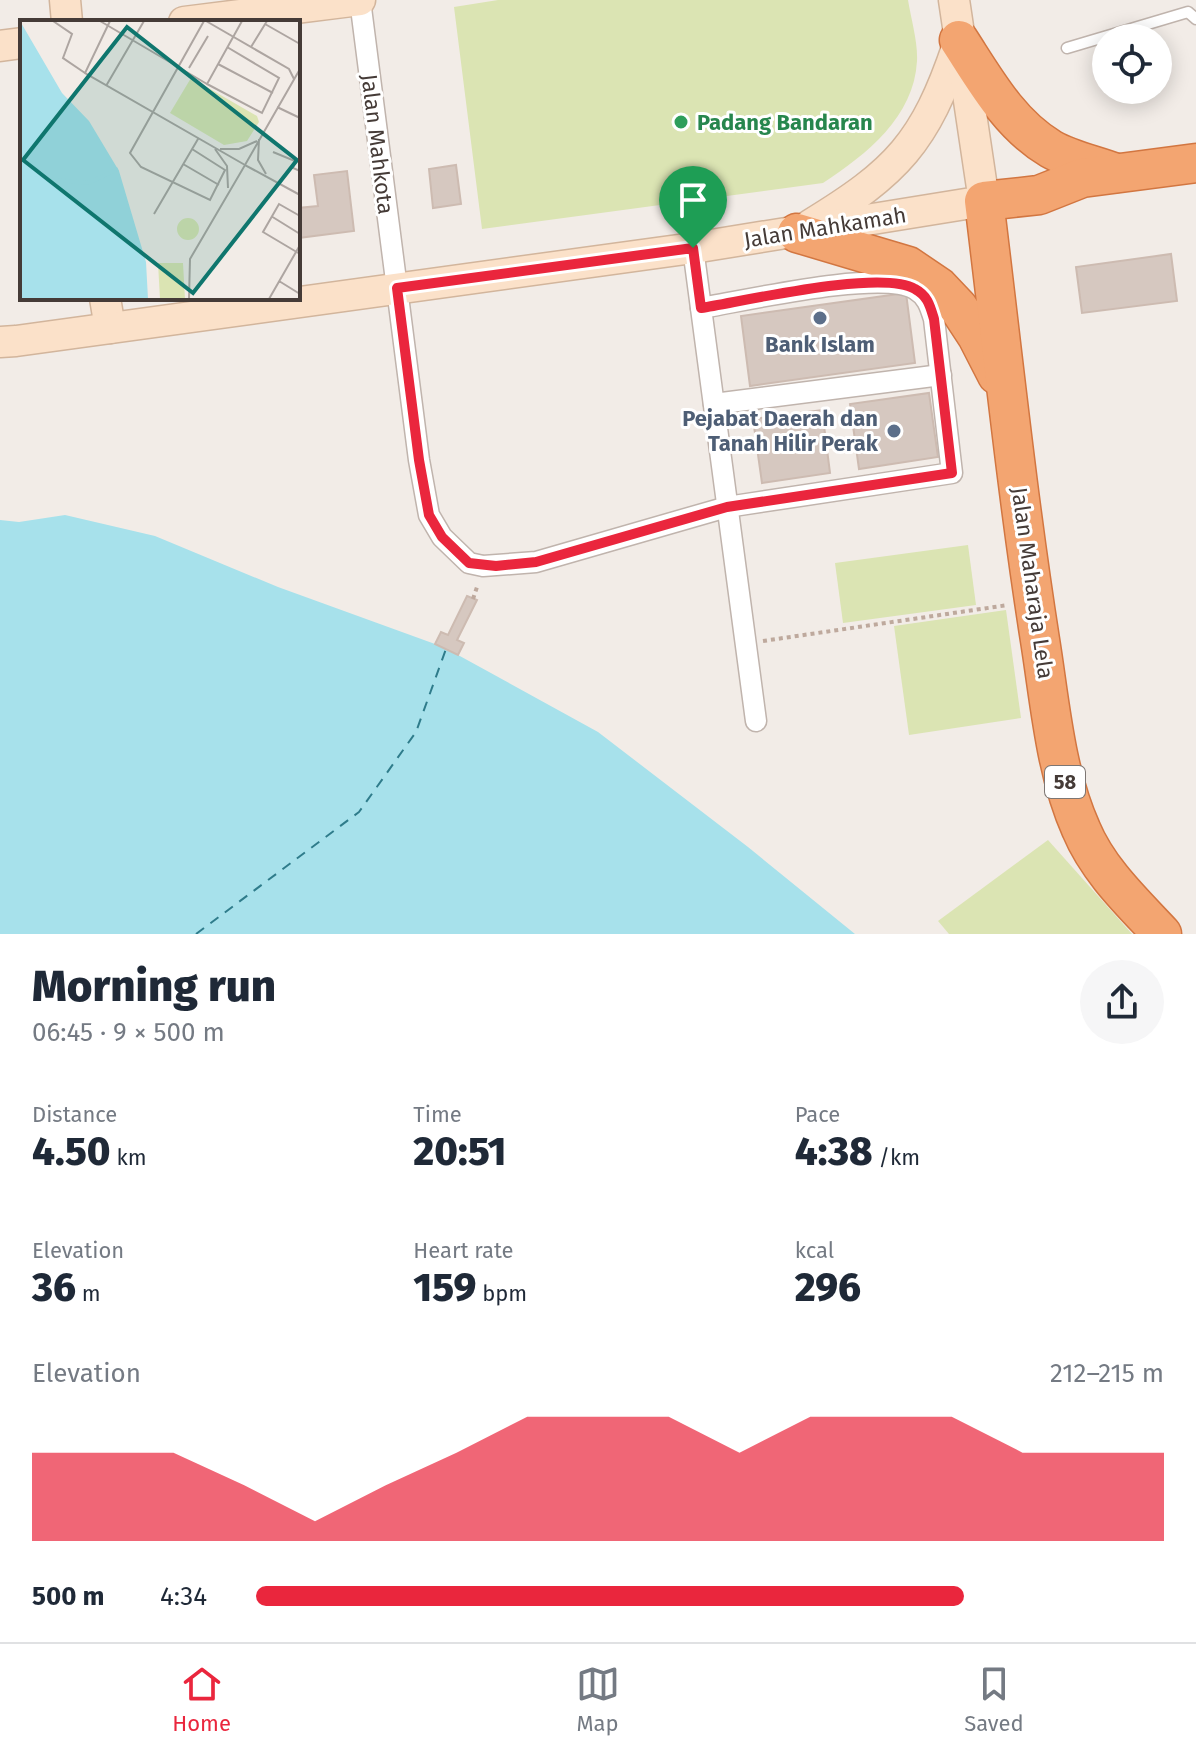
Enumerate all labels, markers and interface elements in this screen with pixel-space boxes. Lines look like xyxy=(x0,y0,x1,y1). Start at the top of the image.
inset map xyxy=(20,20,300,300)
map controls xyxy=(1092,24,1172,104)
button: locate xyxy=(1092,24,1172,104)
street label: Jalan Mahkota xyxy=(356,72,400,216)
place label: Padang Bandaran xyxy=(697,109,873,136)
marker: Padang Bandaran xyxy=(672,113,690,131)
pin xyxy=(659,166,727,248)
icon: arrive xyxy=(671,178,715,222)
street label: Jalan Mahkamah xyxy=(742,201,908,254)
marker: Bank Islam xyxy=(811,309,829,327)
place label: Bank Islam xyxy=(765,331,875,358)
place label: Pejabat Daerah dan Tanah Hilir Perak xyxy=(682,405,879,457)
marker: Pejabat Daerah dan Tanah Hilir Perak xyxy=(885,422,903,440)
street label: Jalan Maharaja Lela xyxy=(1006,485,1059,681)
road number: 58 xyxy=(1045,766,1085,798)
text: Morning run xyxy=(32,960,276,1013)
button: share xyxy=(1080,960,1164,1044)
text: 06:45 · 9 × 500 m xyxy=(32,1017,225,1048)
text: Distance xyxy=(32,1101,117,1128)
text: Time xyxy=(413,1101,462,1128)
text: Pace xyxy=(795,1101,840,1128)
text: 4.50 xyxy=(32,1128,111,1176)
text: 20:51 xyxy=(413,1128,506,1176)
text: 4:38 xyxy=(795,1128,873,1176)
text: km xyxy=(111,1144,147,1171)
text: /km xyxy=(873,1144,920,1171)
text: Elevation xyxy=(32,1237,124,1264)
text: Heart rate xyxy=(413,1237,514,1264)
text: kcal xyxy=(795,1237,834,1264)
text: 36 xyxy=(32,1264,76,1312)
text: 159 xyxy=(413,1264,476,1312)
text: 296 xyxy=(795,1264,861,1312)
text: m xyxy=(76,1280,101,1307)
text: bpm xyxy=(476,1280,527,1307)
text: Elevation xyxy=(32,1358,141,1389)
text: 212–215 m xyxy=(1050,1358,1164,1389)
text: 500 m xyxy=(32,1581,105,1612)
text: 4:34 xyxy=(160,1581,207,1612)
tab: Home xyxy=(172,1662,231,1737)
tab: Map xyxy=(576,1662,620,1737)
tab: Saved xyxy=(964,1662,1024,1737)

